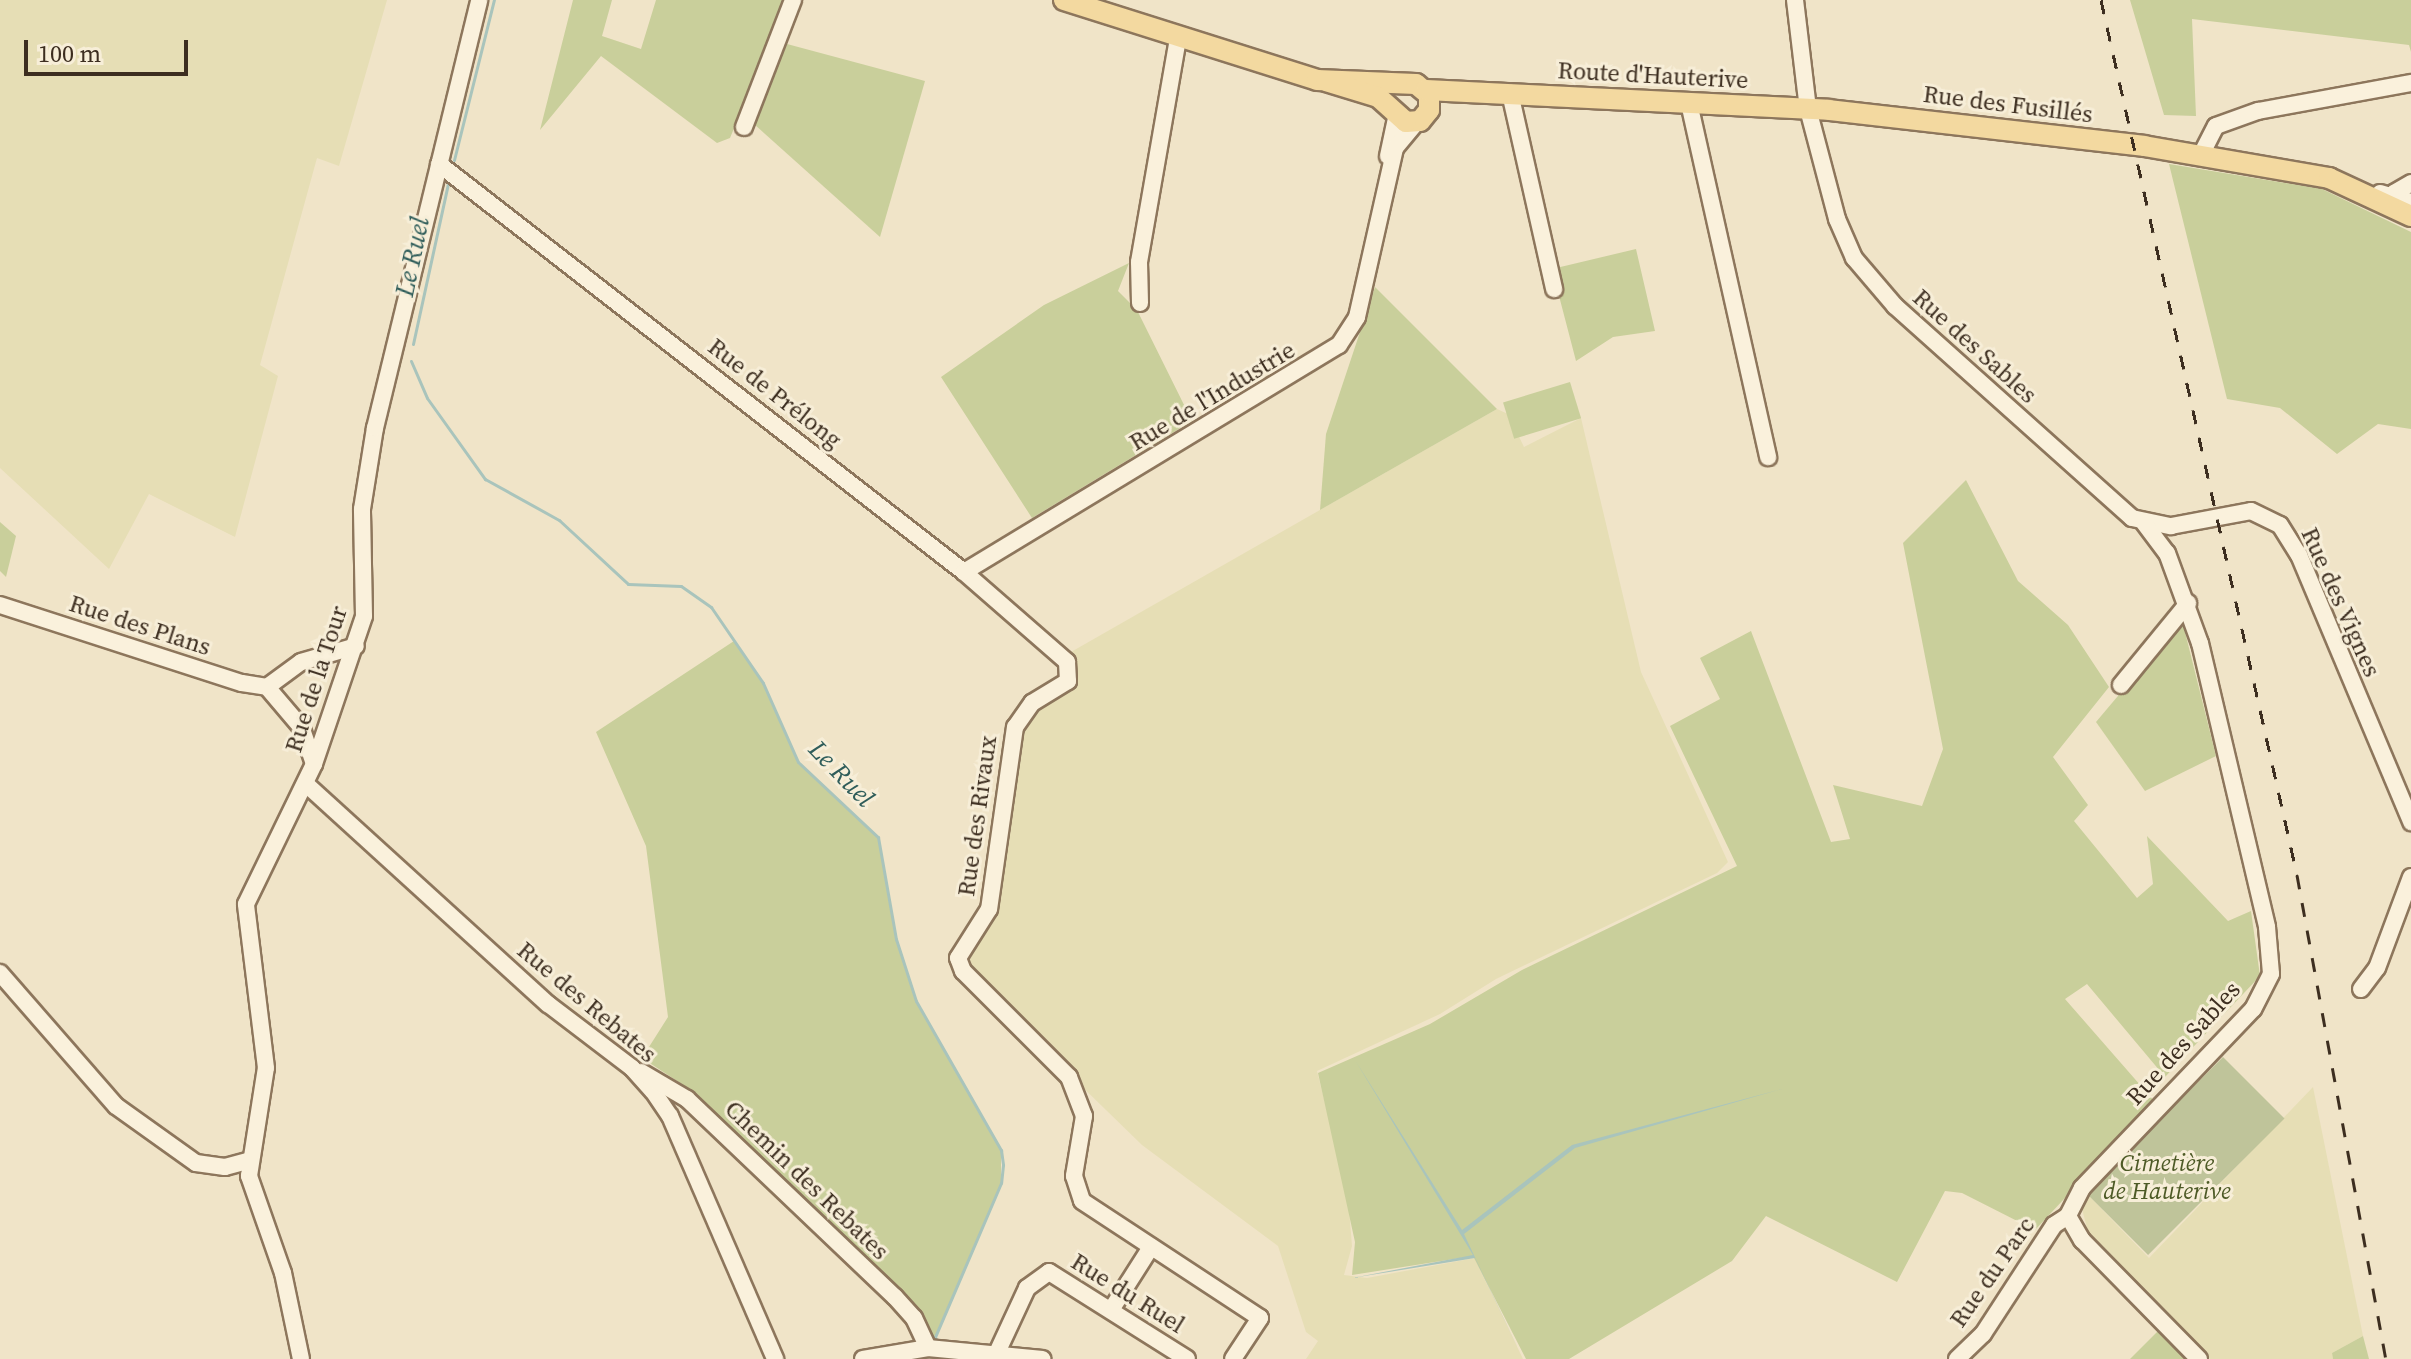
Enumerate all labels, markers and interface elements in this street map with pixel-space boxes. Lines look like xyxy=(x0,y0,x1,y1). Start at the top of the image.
scale bar xyxy=(28,24,192,74)
text: 100 m xyxy=(38,37,101,70)
street label: Route d'Hauterive xyxy=(1557,56,1749,94)
street label: Rue des Fusillés xyxy=(1922,79,2094,129)
water label: Le Ruel xyxy=(389,214,437,300)
street label: Rue des Sables xyxy=(1907,283,2043,409)
street label: Rue de Prélong xyxy=(703,332,847,454)
street label: Rue de l'Industrie xyxy=(1124,335,1300,457)
street label: Rue des Vignes xyxy=(2295,523,2387,681)
street label: Rue des Plans xyxy=(66,589,214,661)
street label: Rue de la Tour xyxy=(279,602,353,756)
water label: Le Ruel xyxy=(802,734,880,814)
street label: Rue des Rivaux xyxy=(951,734,1003,898)
street label: Rue des Rebates xyxy=(512,935,662,1069)
street label: Rue des Sables xyxy=(2120,975,2246,1111)
street label: Chemin des Rebates xyxy=(719,1094,895,1266)
park label: Cimetière de Hauterive xyxy=(2103,1149,2231,1205)
street label: Rue du Parc xyxy=(1944,1211,2040,1333)
street label: Rue du Ruel xyxy=(1066,1247,1190,1339)

